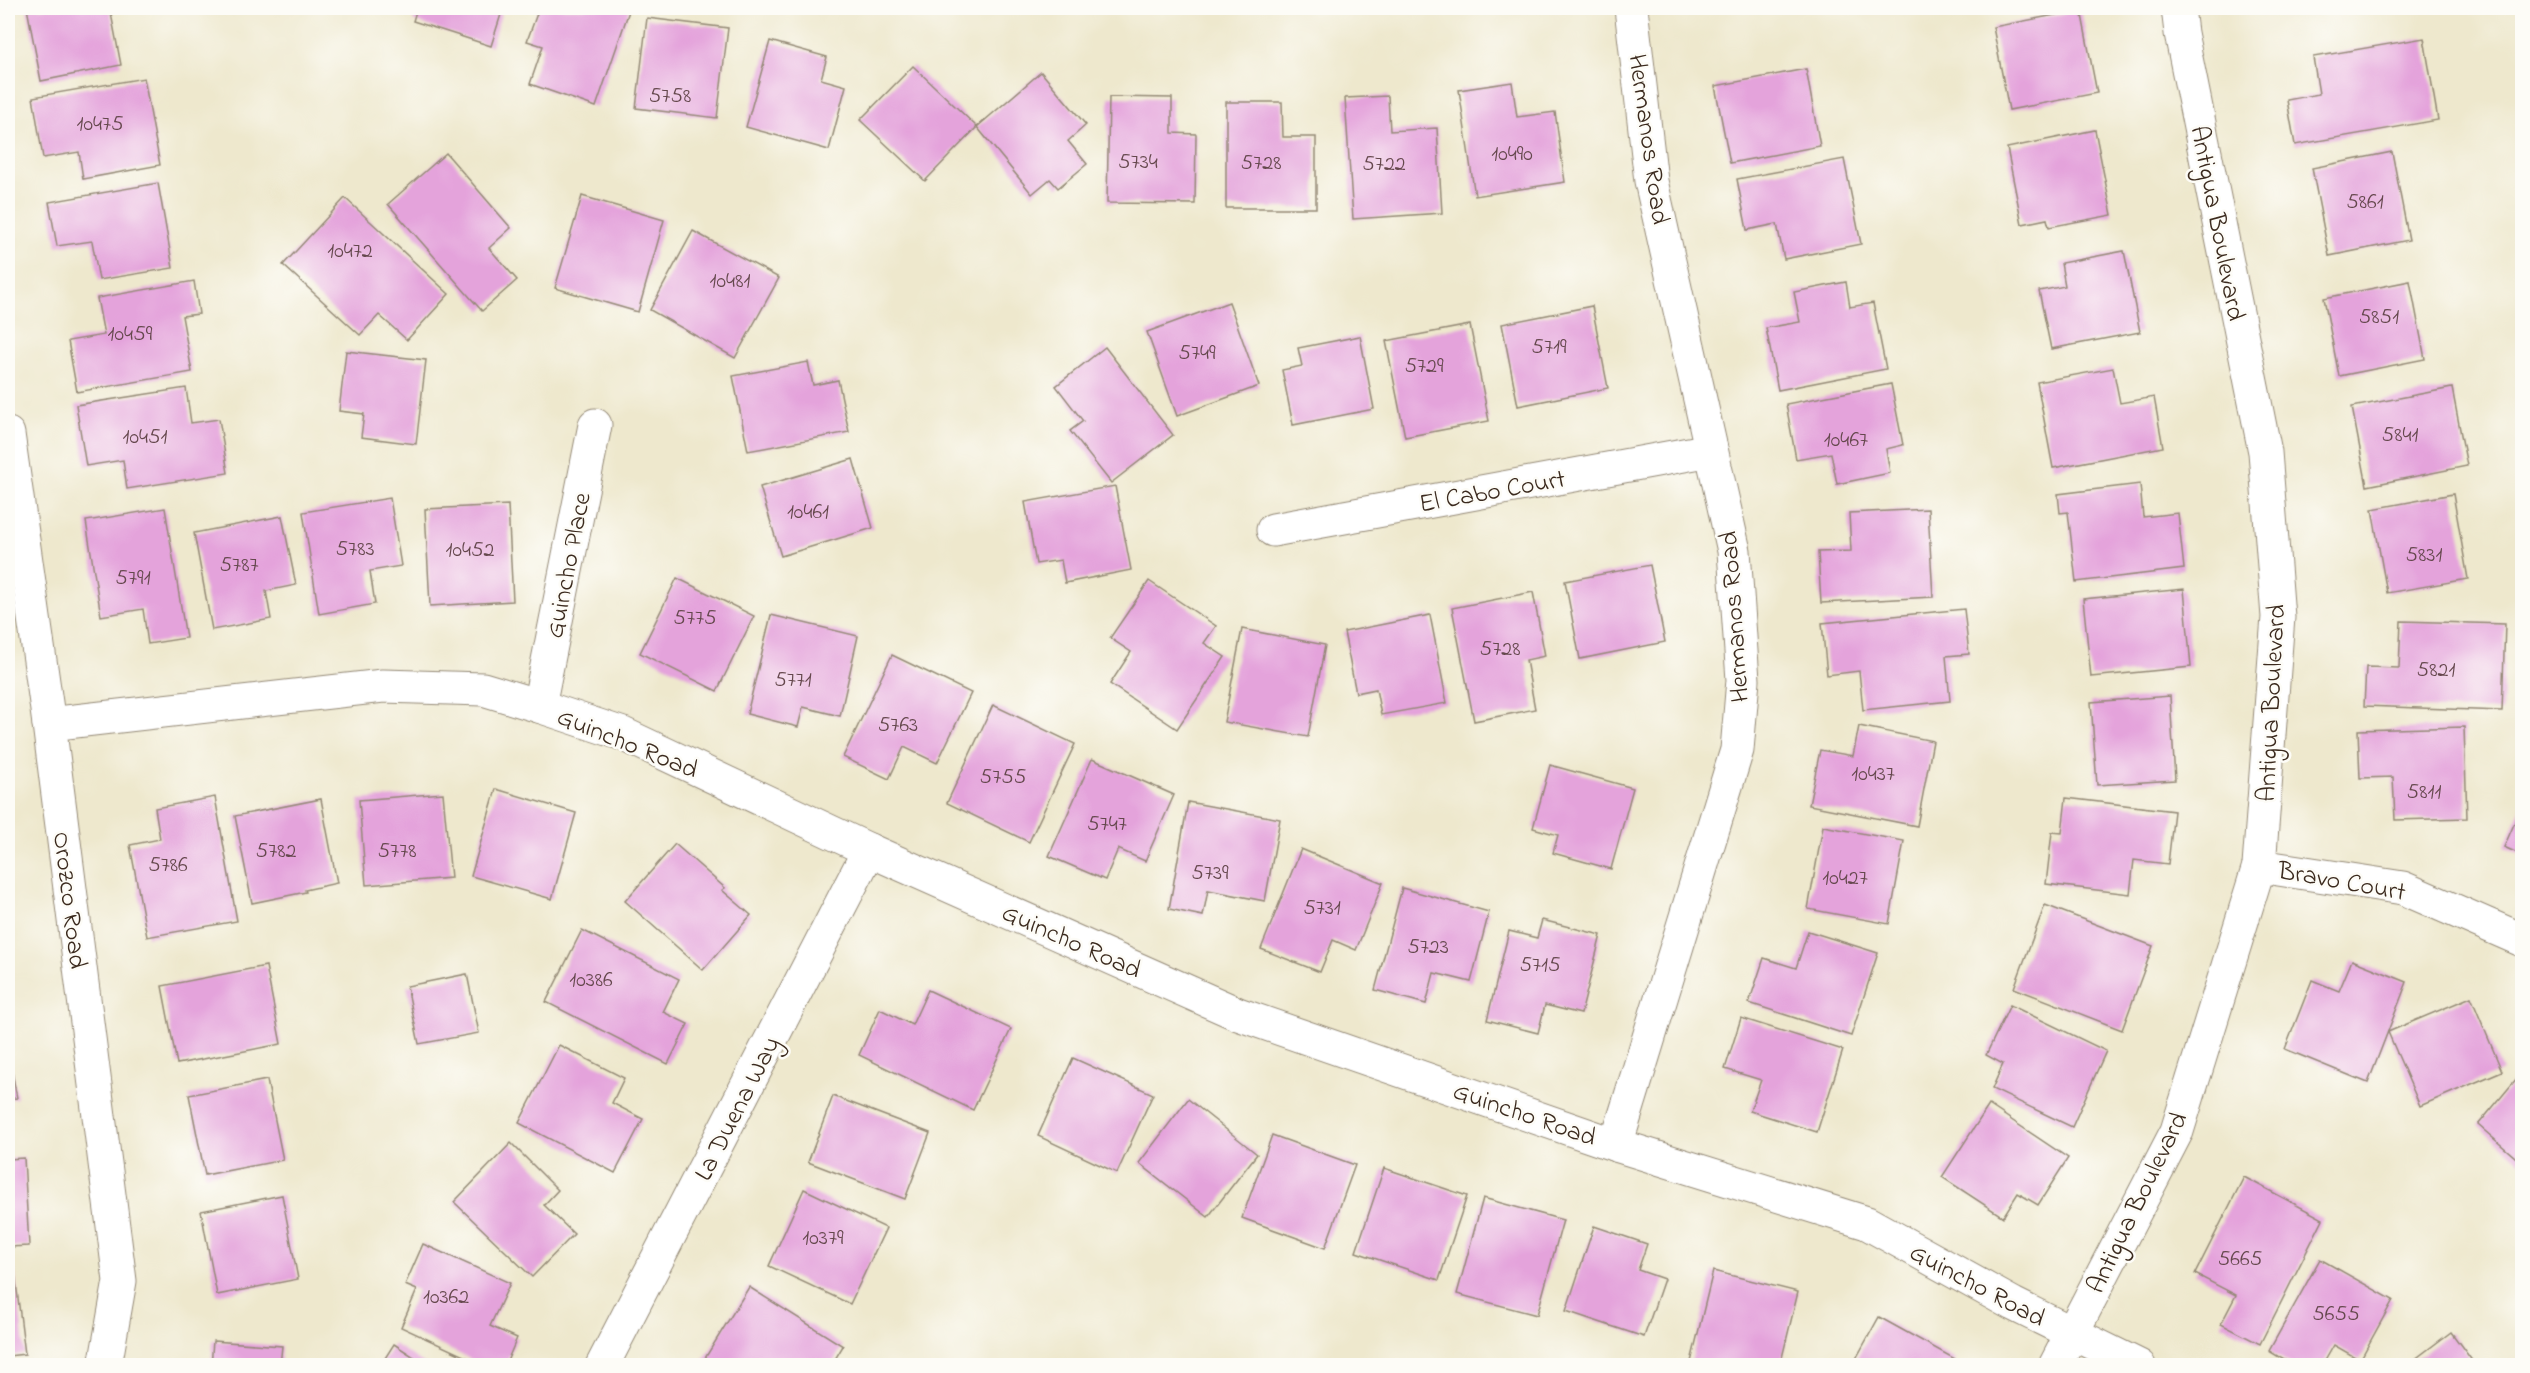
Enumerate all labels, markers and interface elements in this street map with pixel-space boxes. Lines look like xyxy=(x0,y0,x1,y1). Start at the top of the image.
street label: Hermanos Road xyxy=(1616,52,1678,227)
house number: 5758 xyxy=(649,81,691,113)
house number: 10475 xyxy=(76,109,124,141)
street label: Antigua Boulevard xyxy=(2179,123,2254,325)
house number: 10490 xyxy=(1491,139,1533,171)
house number: 5734 xyxy=(1118,147,1158,179)
house number: 5728 xyxy=(1241,148,1281,180)
house number: 5722 xyxy=(1362,149,1406,181)
house number: 5861 xyxy=(2346,187,2384,219)
house number: 10472 xyxy=(327,236,373,268)
house number: 10481 xyxy=(710,266,750,298)
house number: 5851 xyxy=(2359,302,2399,334)
house number: 10459 xyxy=(108,319,153,351)
house number: 5719 xyxy=(1531,332,1567,364)
house number: 5749 xyxy=(1178,338,1216,370)
house number: 5729 xyxy=(1404,351,1444,383)
house number: 5841 xyxy=(2382,420,2418,452)
house number: 10451 xyxy=(122,422,168,454)
house number: 10467 xyxy=(1824,425,1868,457)
street label: El Cabo Court xyxy=(1416,461,1569,525)
street label: Guincho Place xyxy=(537,489,603,642)
house number: 10461 xyxy=(787,497,829,529)
street label: Hermanos Road xyxy=(1711,529,1761,704)
house number: 5783 xyxy=(336,534,374,566)
house number: 10452 xyxy=(445,535,495,567)
house number: 5831 xyxy=(2406,540,2442,572)
house number: 5787 xyxy=(220,550,258,582)
house number: 5791 xyxy=(115,563,151,595)
house number: 5775 xyxy=(673,603,717,635)
street label: Antigua Boulevard xyxy=(2249,603,2297,803)
house number: 5728 xyxy=(1480,634,1520,666)
house number: 5821 xyxy=(2417,655,2455,687)
house number: 5771 xyxy=(774,665,812,697)
street label: Guincho Road xyxy=(551,699,703,790)
house number: 5763 xyxy=(878,710,918,742)
house number: 10437 xyxy=(1851,759,1895,791)
house number: 5755 xyxy=(980,762,1026,794)
house number: 5811 xyxy=(2407,777,2441,809)
house number: 5747 xyxy=(1087,809,1127,841)
street label: Orozco Road xyxy=(41,830,95,971)
house number: 5782 xyxy=(256,836,296,868)
house number: 5778 xyxy=(378,836,416,868)
house number: 5786 xyxy=(148,850,188,882)
street label: Bravo Court xyxy=(2274,853,2409,913)
house number: 5739 xyxy=(1191,858,1229,890)
house number: 10427 xyxy=(1822,863,1868,895)
house number: 5731 xyxy=(1303,893,1341,925)
street label: Guincho Road xyxy=(995,895,1147,991)
house number: 5723 xyxy=(1407,932,1449,964)
house number: 5715 xyxy=(1519,950,1561,982)
house number: 10386 xyxy=(569,965,613,997)
street label: La Duena Way xyxy=(686,1030,791,1188)
street label: Guincho Road xyxy=(1447,1074,1601,1158)
street label: Antigua Boulevard xyxy=(2078,1106,2199,1301)
house number: 10379 xyxy=(802,1223,844,1255)
street label: Guincho Road xyxy=(1902,1235,2052,1339)
house number: 5665 xyxy=(2218,1244,2262,1276)
house number: 10362 xyxy=(423,1282,469,1314)
house number: 5655 xyxy=(2312,1299,2360,1331)

